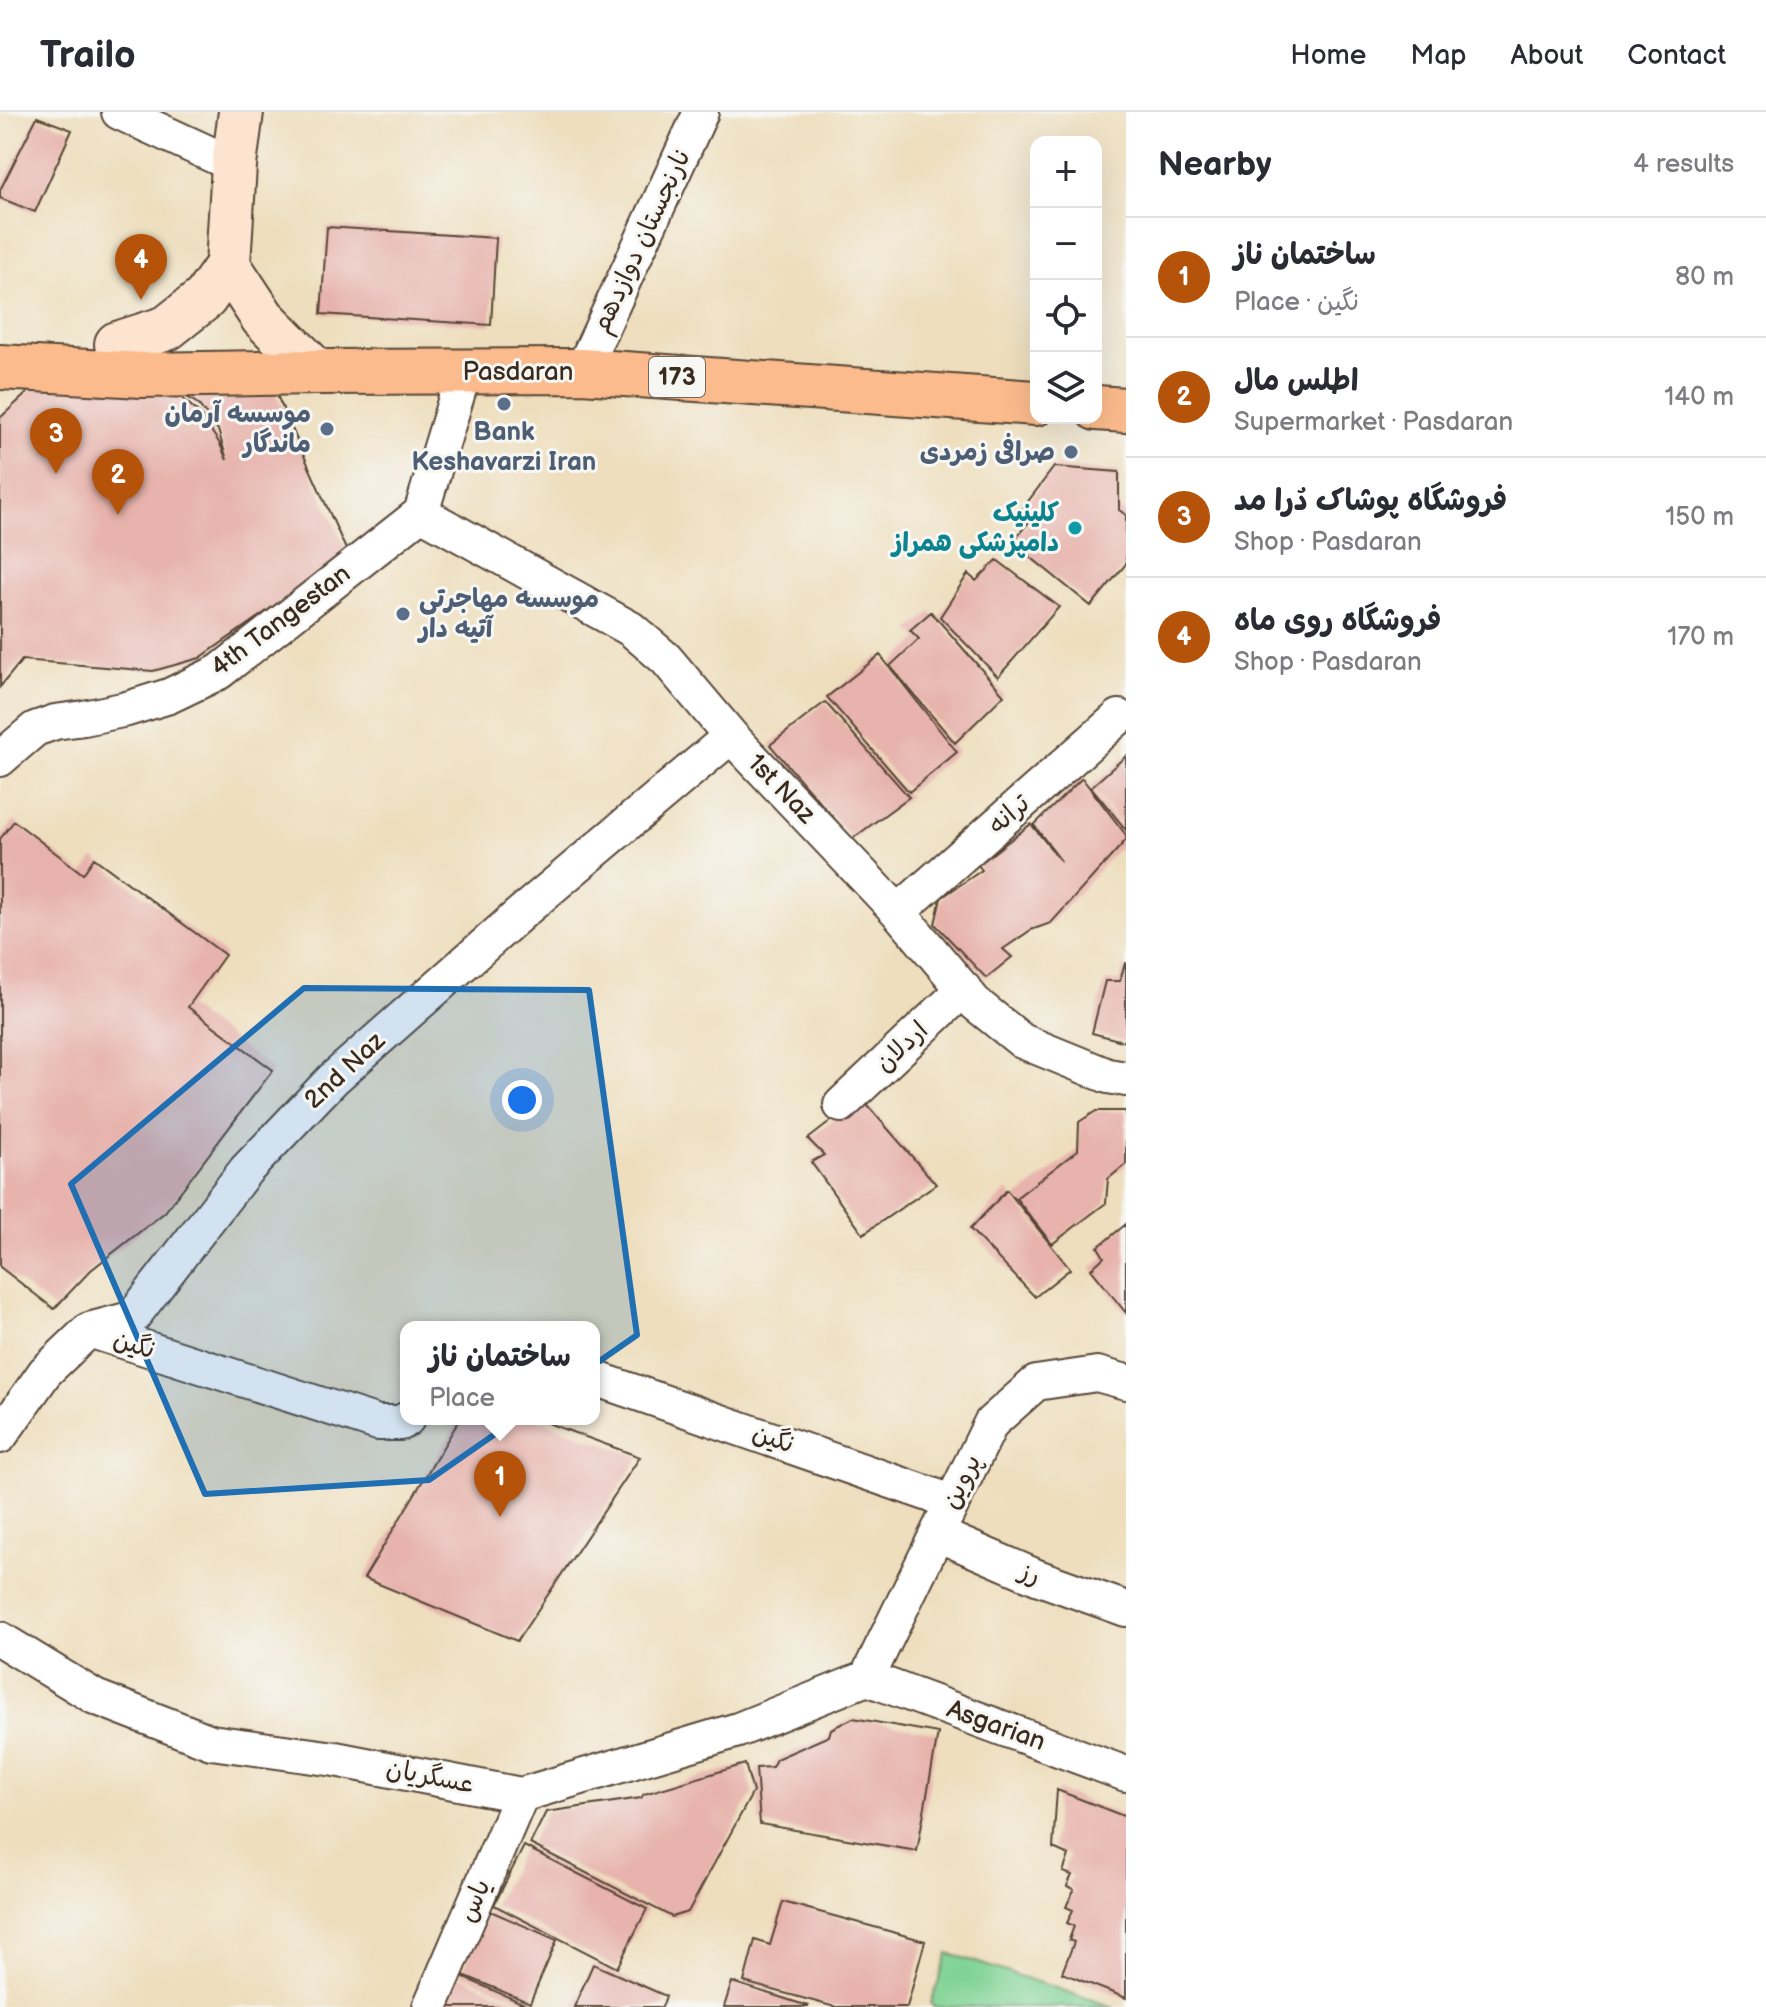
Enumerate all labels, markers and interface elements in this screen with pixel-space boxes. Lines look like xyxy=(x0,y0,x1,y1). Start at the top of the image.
text: Trailo xyxy=(40,33,136,78)
text: Home xyxy=(1290,39,1366,72)
text: Map xyxy=(1410,39,1467,72)
text: About xyxy=(1511,39,1583,72)
text: Contact xyxy=(1627,39,1726,72)
map controls xyxy=(1030,136,1102,424)
button: + xyxy=(1030,136,1102,208)
street label: نارنجستان دوازدهم xyxy=(586,144,701,340)
text: Nearby xyxy=(1158,144,1272,185)
text: 4 results xyxy=(1633,149,1734,180)
button: − xyxy=(1030,208,1102,280)
pin: 4 xyxy=(115,234,167,300)
text: ساختمان ناز xyxy=(1234,237,1376,273)
text: 1 xyxy=(1179,262,1189,293)
text: 80 m xyxy=(1675,262,1734,293)
button: locate xyxy=(1030,280,1102,352)
text: Place · نگین xyxy=(1234,287,1359,318)
button: layers xyxy=(1030,352,1102,424)
street label: Pasdaran xyxy=(463,357,573,388)
road number: 173 xyxy=(649,357,705,397)
text: اطلس مال xyxy=(1234,363,1359,399)
text: 2 xyxy=(1176,382,1192,413)
text: 140 m xyxy=(1664,382,1734,413)
marker: Bank Keshavarzi Iran xyxy=(495,395,513,413)
place label: موسسه آرمان ماندگار xyxy=(164,399,311,460)
text: Supermarket · Pasdaran xyxy=(1234,407,1513,438)
pin: 3 xyxy=(30,408,82,474)
place label: Bank Keshavarzi Iran xyxy=(412,417,596,478)
marker: موسسه آرمان ماندگار xyxy=(318,420,336,438)
place label: صرافی زمردی xyxy=(920,432,1055,468)
marker: صرافی زمردی xyxy=(1062,443,1080,461)
pin: 2 xyxy=(92,449,144,515)
text: فروشگاه پوشاک دُرا مد xyxy=(1234,483,1507,519)
place label: کلینیک دامپزشکی همراز xyxy=(890,498,1059,559)
text: 3 xyxy=(1176,502,1192,533)
text: 150 m xyxy=(1665,502,1734,533)
marker: کلینیک دامپزشکی همراز xyxy=(1066,519,1084,537)
text: Shop · Pasdaran xyxy=(1234,527,1422,558)
street label: 4th Tangestan xyxy=(205,558,357,684)
place label: موسسه مهاجرتی آتیه دار xyxy=(417,584,599,645)
text: فروشگاه روی ماه xyxy=(1234,603,1441,639)
marker: موسسه مهاجرتی آتیه دار xyxy=(394,605,412,623)
text: 4 xyxy=(1176,622,1192,653)
text: 170 m xyxy=(1667,622,1734,653)
text: Shop · Pasdaran xyxy=(1234,647,1422,678)
street label: 1st Naz xyxy=(740,748,822,831)
street label: ترانه xyxy=(982,788,1037,842)
street label: اردلان xyxy=(869,1015,935,1079)
street label: 2nd Naz xyxy=(298,1026,392,1116)
your location xyxy=(502,1080,542,1120)
popup xyxy=(400,1321,600,1425)
street label: نگین xyxy=(109,1323,159,1366)
text: ساختمان ناز xyxy=(429,1339,571,1375)
text: Place xyxy=(429,1383,495,1414)
street label: نگین xyxy=(748,1417,798,1461)
street label: پروین xyxy=(936,1450,988,1514)
pin: 1 xyxy=(474,1451,526,1517)
street label: رز xyxy=(1013,1555,1045,1592)
street label: Asgarian xyxy=(943,1694,1049,1758)
street label: عسگریان xyxy=(383,1752,477,1801)
street label: یاس xyxy=(452,1875,498,1927)

